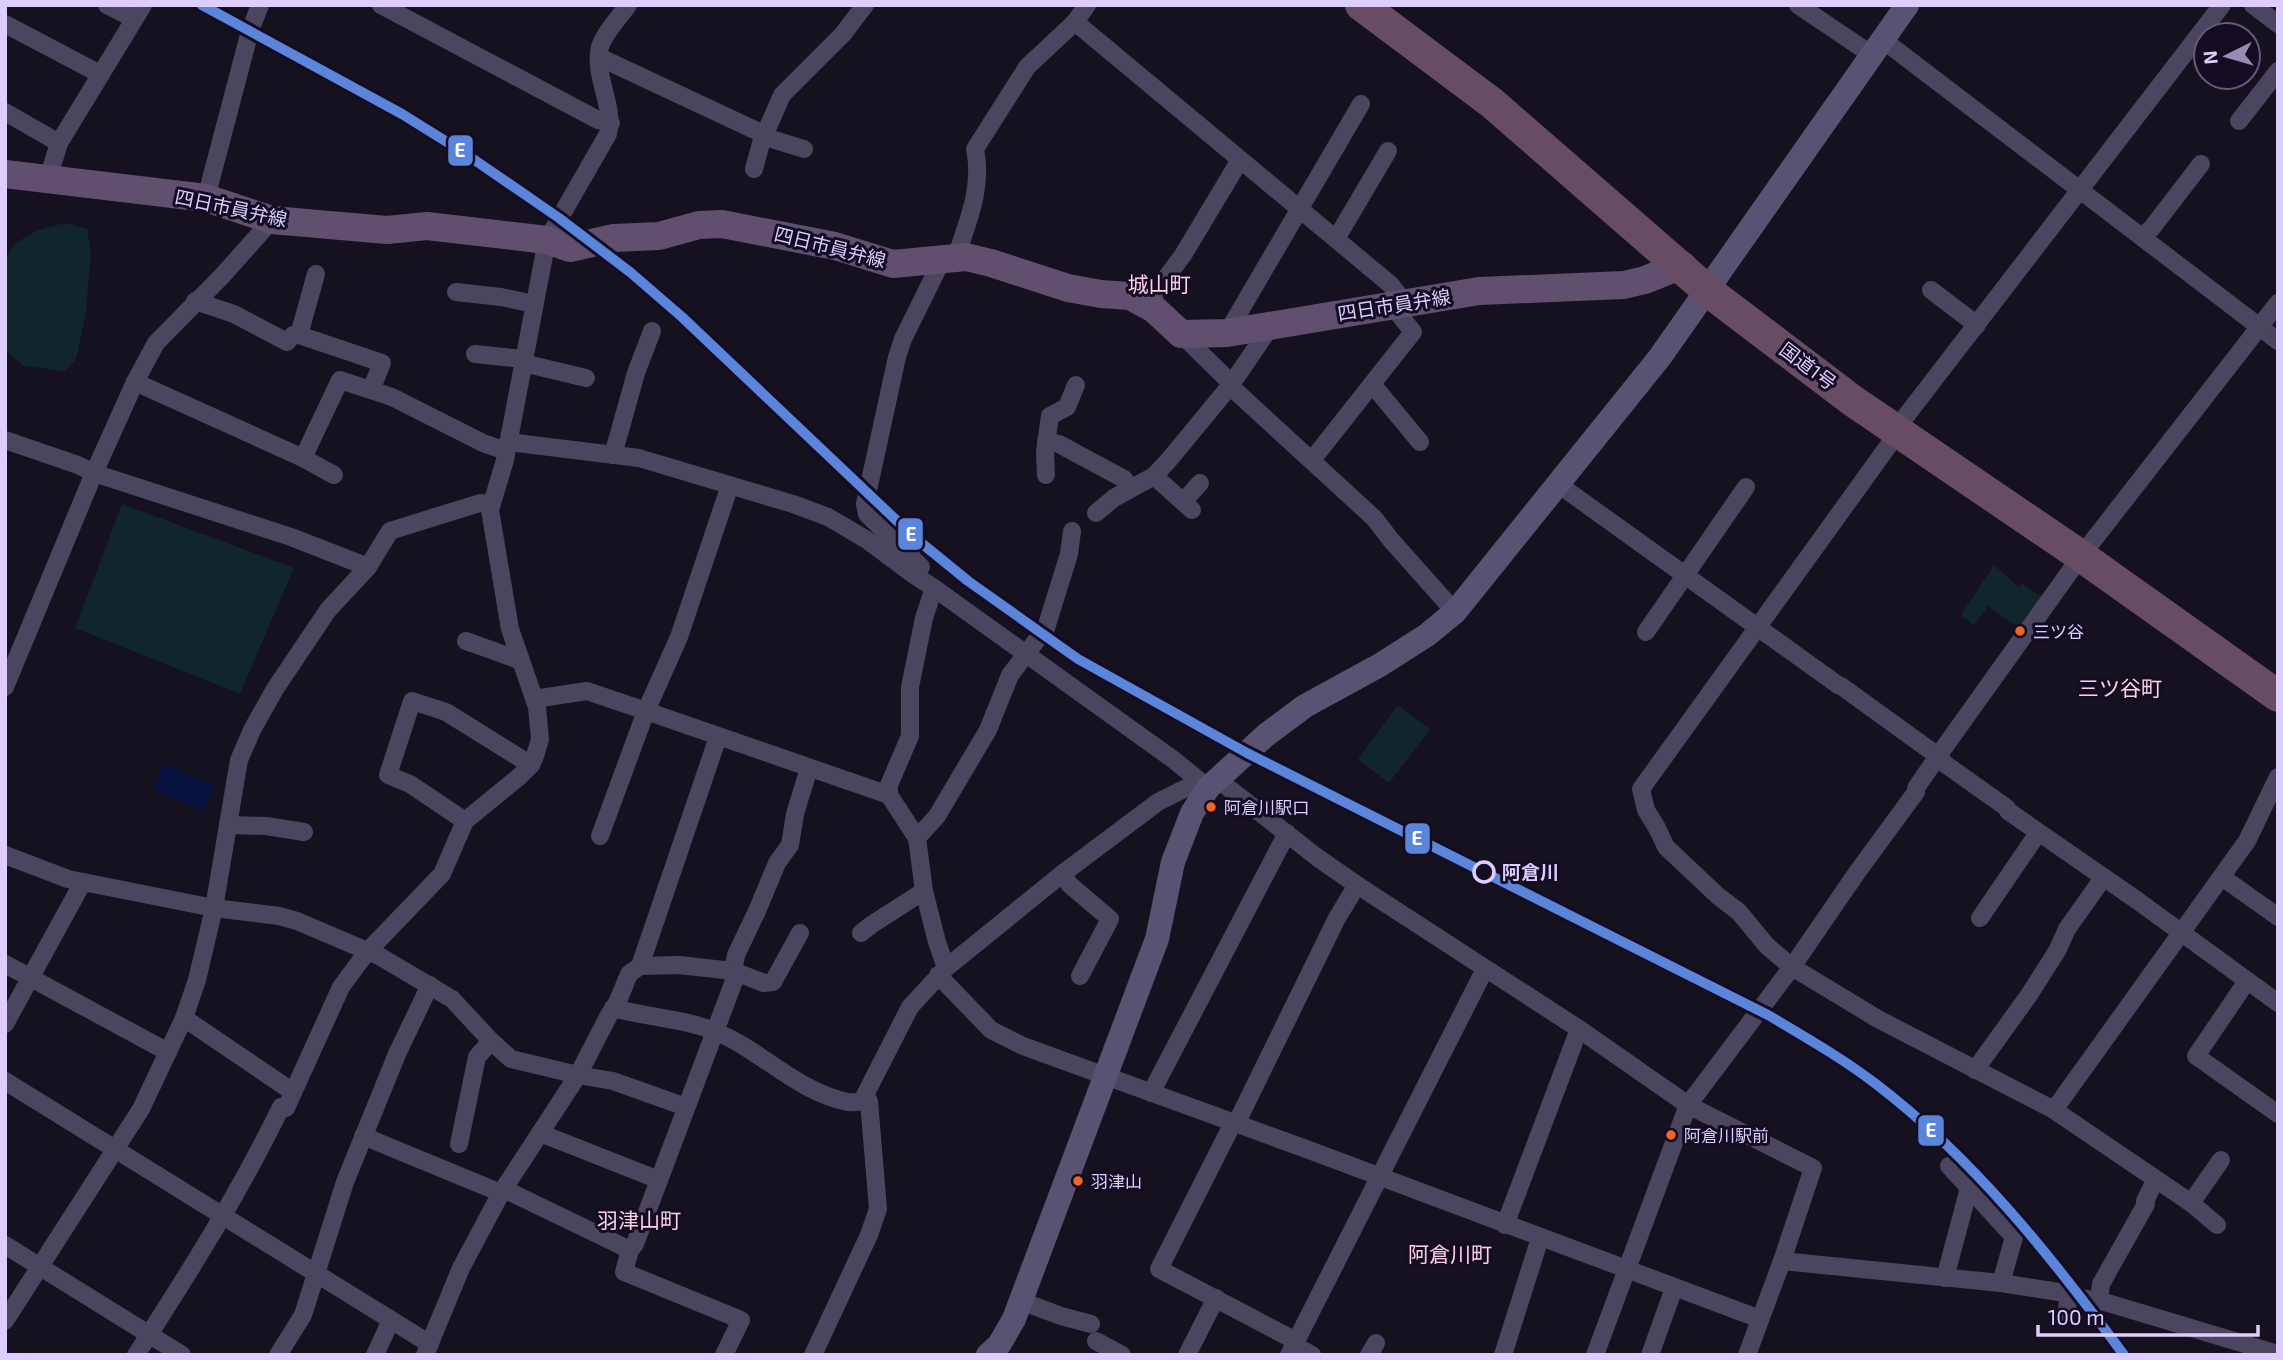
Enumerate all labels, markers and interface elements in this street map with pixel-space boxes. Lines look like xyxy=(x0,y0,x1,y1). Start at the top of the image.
north arrow xyxy=(2192,21,2262,91)
text: N xyxy=(2198,50,2222,65)
line badge: E xyxy=(447,134,474,167)
text: E xyxy=(455,138,466,161)
street label: 四日市員弁線 xyxy=(173,184,289,231)
street label: 四日市員弁線 xyxy=(772,222,888,271)
district label: 城山町 xyxy=(1128,271,1191,296)
street label: 四日市員弁線 xyxy=(1336,284,1452,325)
street label: 国道1号 xyxy=(1776,337,1841,394)
line badge: E xyxy=(897,517,924,551)
text: E xyxy=(906,522,917,545)
place label: 三ツ谷 xyxy=(2033,621,2084,641)
marker: 三ツ谷 xyxy=(2013,624,2027,638)
district label: 三ツ谷町 xyxy=(2078,675,2162,700)
place label: 阿倉川駅口 xyxy=(1224,797,1309,817)
marker: 阿倉川駅口 xyxy=(1204,800,1218,814)
line badge: E xyxy=(1404,822,1431,855)
text: E xyxy=(1412,826,1423,849)
place label: 阿倉川 xyxy=(1502,860,1559,883)
marker: 阿倉川 xyxy=(1473,861,1495,883)
line badge: E xyxy=(1917,1114,1945,1147)
text: E xyxy=(1926,1118,1937,1141)
place label: 阿倉川駅前 xyxy=(1684,1125,1769,1145)
marker: 阿倉川駅前 xyxy=(1664,1128,1678,1142)
place label: 羽津山 xyxy=(1091,1171,1142,1191)
marker: 羽津山 xyxy=(1071,1174,1085,1188)
district label: 羽津山町 xyxy=(597,1207,681,1232)
district label: 阿倉川町 xyxy=(1408,1241,1492,1266)
scale bar xyxy=(2038,1294,2258,1338)
text: 100 m xyxy=(2048,1304,2105,1329)

